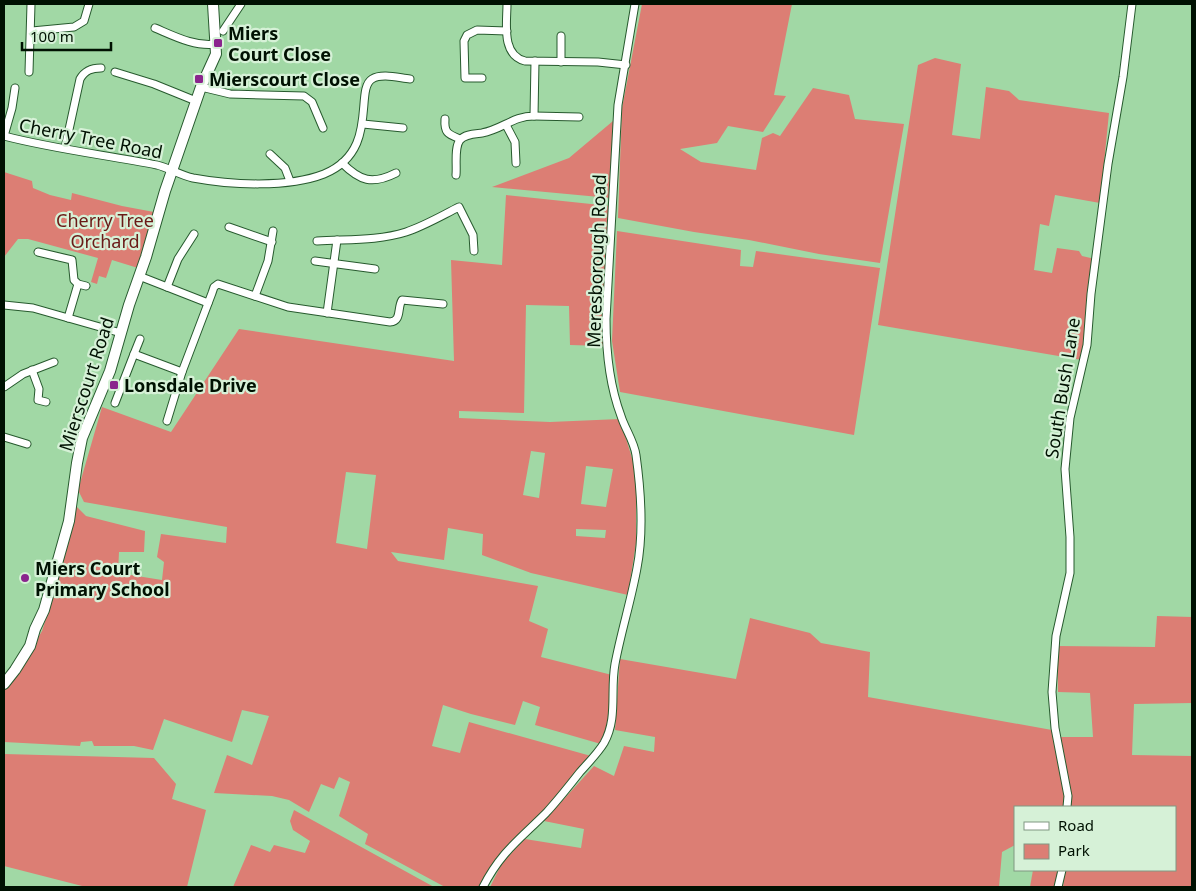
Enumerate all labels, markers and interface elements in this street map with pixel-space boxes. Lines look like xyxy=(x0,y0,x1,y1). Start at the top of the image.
scale bar xyxy=(22,20,111,52)
place label: Miers Court Close xyxy=(228,21,331,66)
text: 100 m xyxy=(30,26,74,46)
marker: Miers Court Close xyxy=(212,37,224,49)
place label: Mierscourt Close xyxy=(209,67,360,91)
marker: Mierscourt Close xyxy=(193,73,205,85)
street label: Cherry Tree Road xyxy=(17,112,165,164)
street label: Meresborough Road xyxy=(581,174,611,348)
park label: Cherry Tree Orchard xyxy=(56,208,154,253)
street label: Mierscourt Road xyxy=(53,314,119,454)
street label: South Bush Lane xyxy=(1039,316,1085,460)
place label: Lonsdale Drive xyxy=(124,373,257,397)
marker: Lonsdale Drive xyxy=(108,379,120,391)
place label: Miers Court Primary School xyxy=(35,556,170,601)
marker: Miers Court Primary School xyxy=(19,572,31,584)
legend xyxy=(1014,806,1176,871)
text: Road xyxy=(1058,815,1094,835)
text: Park xyxy=(1058,840,1090,860)

